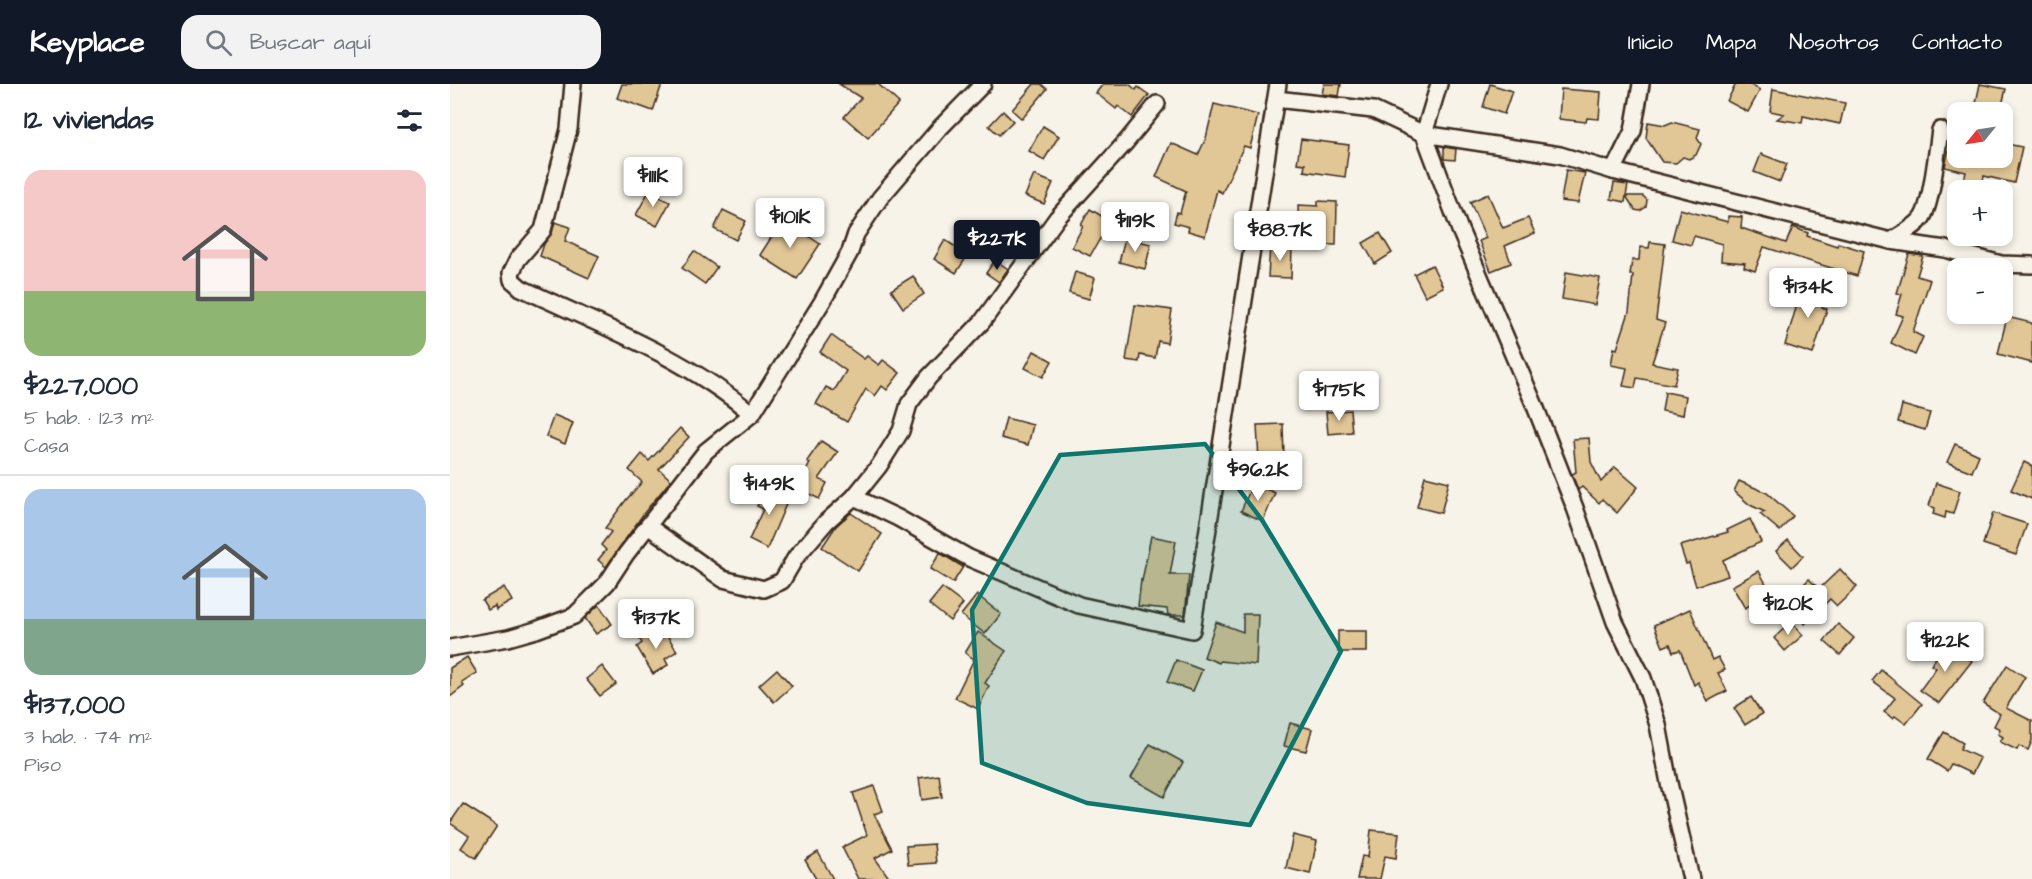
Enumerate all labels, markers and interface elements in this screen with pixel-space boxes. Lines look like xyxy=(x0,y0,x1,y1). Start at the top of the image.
search box xyxy=(181,15,601,69)
text: Keyplace xyxy=(30,23,145,62)
icon: search xyxy=(202,26,235,59)
text: Buscar aquí xyxy=(250,27,371,58)
text: Inicio xyxy=(1628,28,1673,57)
text: Mapa xyxy=(1706,28,1756,57)
text: Nosotros xyxy=(1789,28,1879,57)
text: Contacto xyxy=(1912,28,2002,57)
text: 12 viviendas xyxy=(24,102,154,138)
north arrow xyxy=(1947,102,2013,168)
map controls xyxy=(1947,102,2013,324)
icon: filters xyxy=(393,104,426,137)
pin: $111K xyxy=(611,157,695,208)
text: $111K xyxy=(638,162,668,190)
button: + xyxy=(1947,180,2013,246)
pin: $101K xyxy=(748,198,832,249)
pin: $119K xyxy=(1093,202,1177,253)
text: $101K xyxy=(770,203,810,231)
text: $119K xyxy=(1115,207,1155,235)
icon: home xyxy=(171,209,279,317)
pin: $88.7K xyxy=(1231,211,1329,262)
text: $88.7K xyxy=(1248,216,1312,244)
pin: $227K xyxy=(955,220,1039,271)
text: $227K xyxy=(968,225,1026,253)
button: − xyxy=(1947,258,2013,324)
pin: $134K xyxy=(1766,268,1850,319)
text: $134K xyxy=(1783,273,1833,301)
text: $227,000 xyxy=(24,368,138,404)
pin: $175K xyxy=(1297,371,1381,422)
text: $175K xyxy=(1313,376,1365,404)
text: 5 hab. · 123 m² xyxy=(24,404,154,432)
text: Casa xyxy=(24,432,69,460)
pin: $96.2K xyxy=(1209,451,1307,502)
text: $96.2K xyxy=(1227,456,1289,484)
pin: $149K xyxy=(727,465,811,516)
text: $149K xyxy=(744,470,794,498)
icon: home xyxy=(171,528,279,636)
pin: $120K xyxy=(1746,585,1830,636)
text: $120K xyxy=(1763,590,1813,618)
pin: $137K xyxy=(614,599,698,650)
text: $137K xyxy=(632,604,680,632)
pin: $122K xyxy=(1903,622,1987,673)
text: $122K xyxy=(1921,627,1969,655)
text: $137,000 xyxy=(24,687,125,723)
text: 3 hab. · 74 m² xyxy=(24,723,152,751)
text: Piso xyxy=(24,751,61,779)

